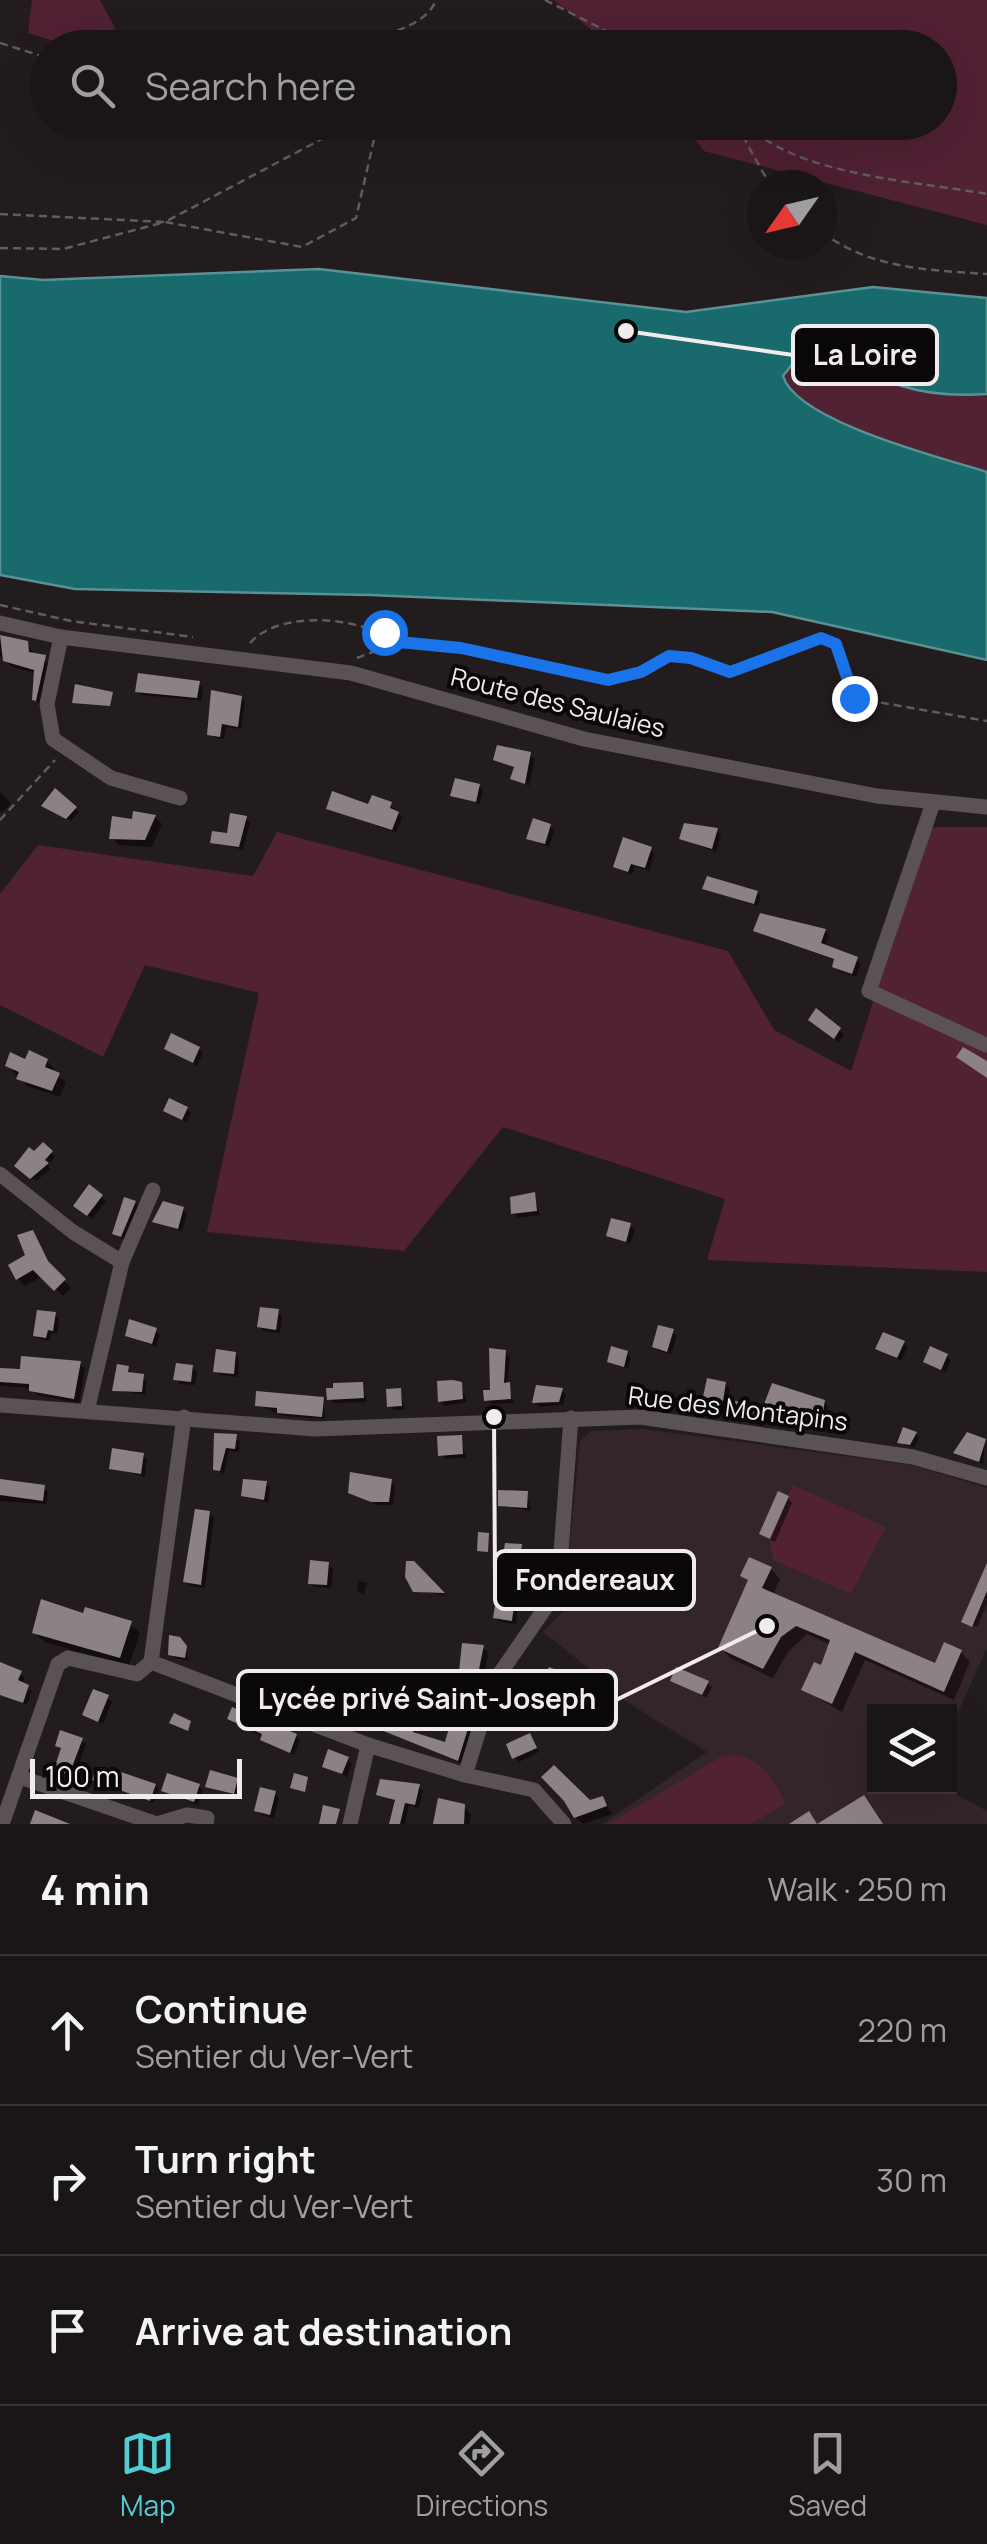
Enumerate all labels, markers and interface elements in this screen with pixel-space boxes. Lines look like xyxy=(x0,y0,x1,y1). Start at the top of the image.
search box xyxy=(30,30,957,140)
icon: search xyxy=(65,58,120,113)
text: Search here xyxy=(145,59,356,111)
north arrow xyxy=(747,170,837,260)
callout: La Loire xyxy=(793,326,937,384)
text: La Loire xyxy=(813,335,917,373)
route start xyxy=(362,610,408,656)
street label: Route des Saulaies xyxy=(447,658,669,746)
route end xyxy=(832,676,878,722)
street label: Rue des Montapins xyxy=(626,1377,850,1439)
callout: Fondereaux xyxy=(495,1551,694,1609)
text: Fondereaux xyxy=(515,1560,675,1598)
callout: Lycée privé Saint-Joseph xyxy=(238,1671,616,1729)
text: Lycée privé Saint-Joseph xyxy=(258,1679,596,1717)
map controls xyxy=(867,1704,957,1794)
button: layers xyxy=(867,1704,957,1794)
scale bar xyxy=(30,1754,242,1798)
text: 100 m xyxy=(45,1757,119,1795)
text: 4 min xyxy=(40,1860,150,1918)
text: Walk · 250 m xyxy=(768,1867,947,1911)
text: Continue xyxy=(135,1982,308,2034)
icon: ahead xyxy=(40,2003,95,2058)
text: 220 m xyxy=(857,2008,947,2052)
text: Sentier du Ver-Vert xyxy=(135,2034,413,2078)
text: Turn right xyxy=(135,2132,316,2184)
icon: right xyxy=(40,2153,95,2208)
text: 30 m xyxy=(876,2158,947,2202)
text: Sentier du Ver-Vert xyxy=(135,2184,413,2228)
icon: arrive xyxy=(40,2303,95,2358)
text: Arrive at destination xyxy=(135,2304,512,2356)
tab: Map xyxy=(120,2426,176,2524)
tab: Directions xyxy=(416,2426,548,2524)
tab: Saved xyxy=(788,2426,867,2524)

